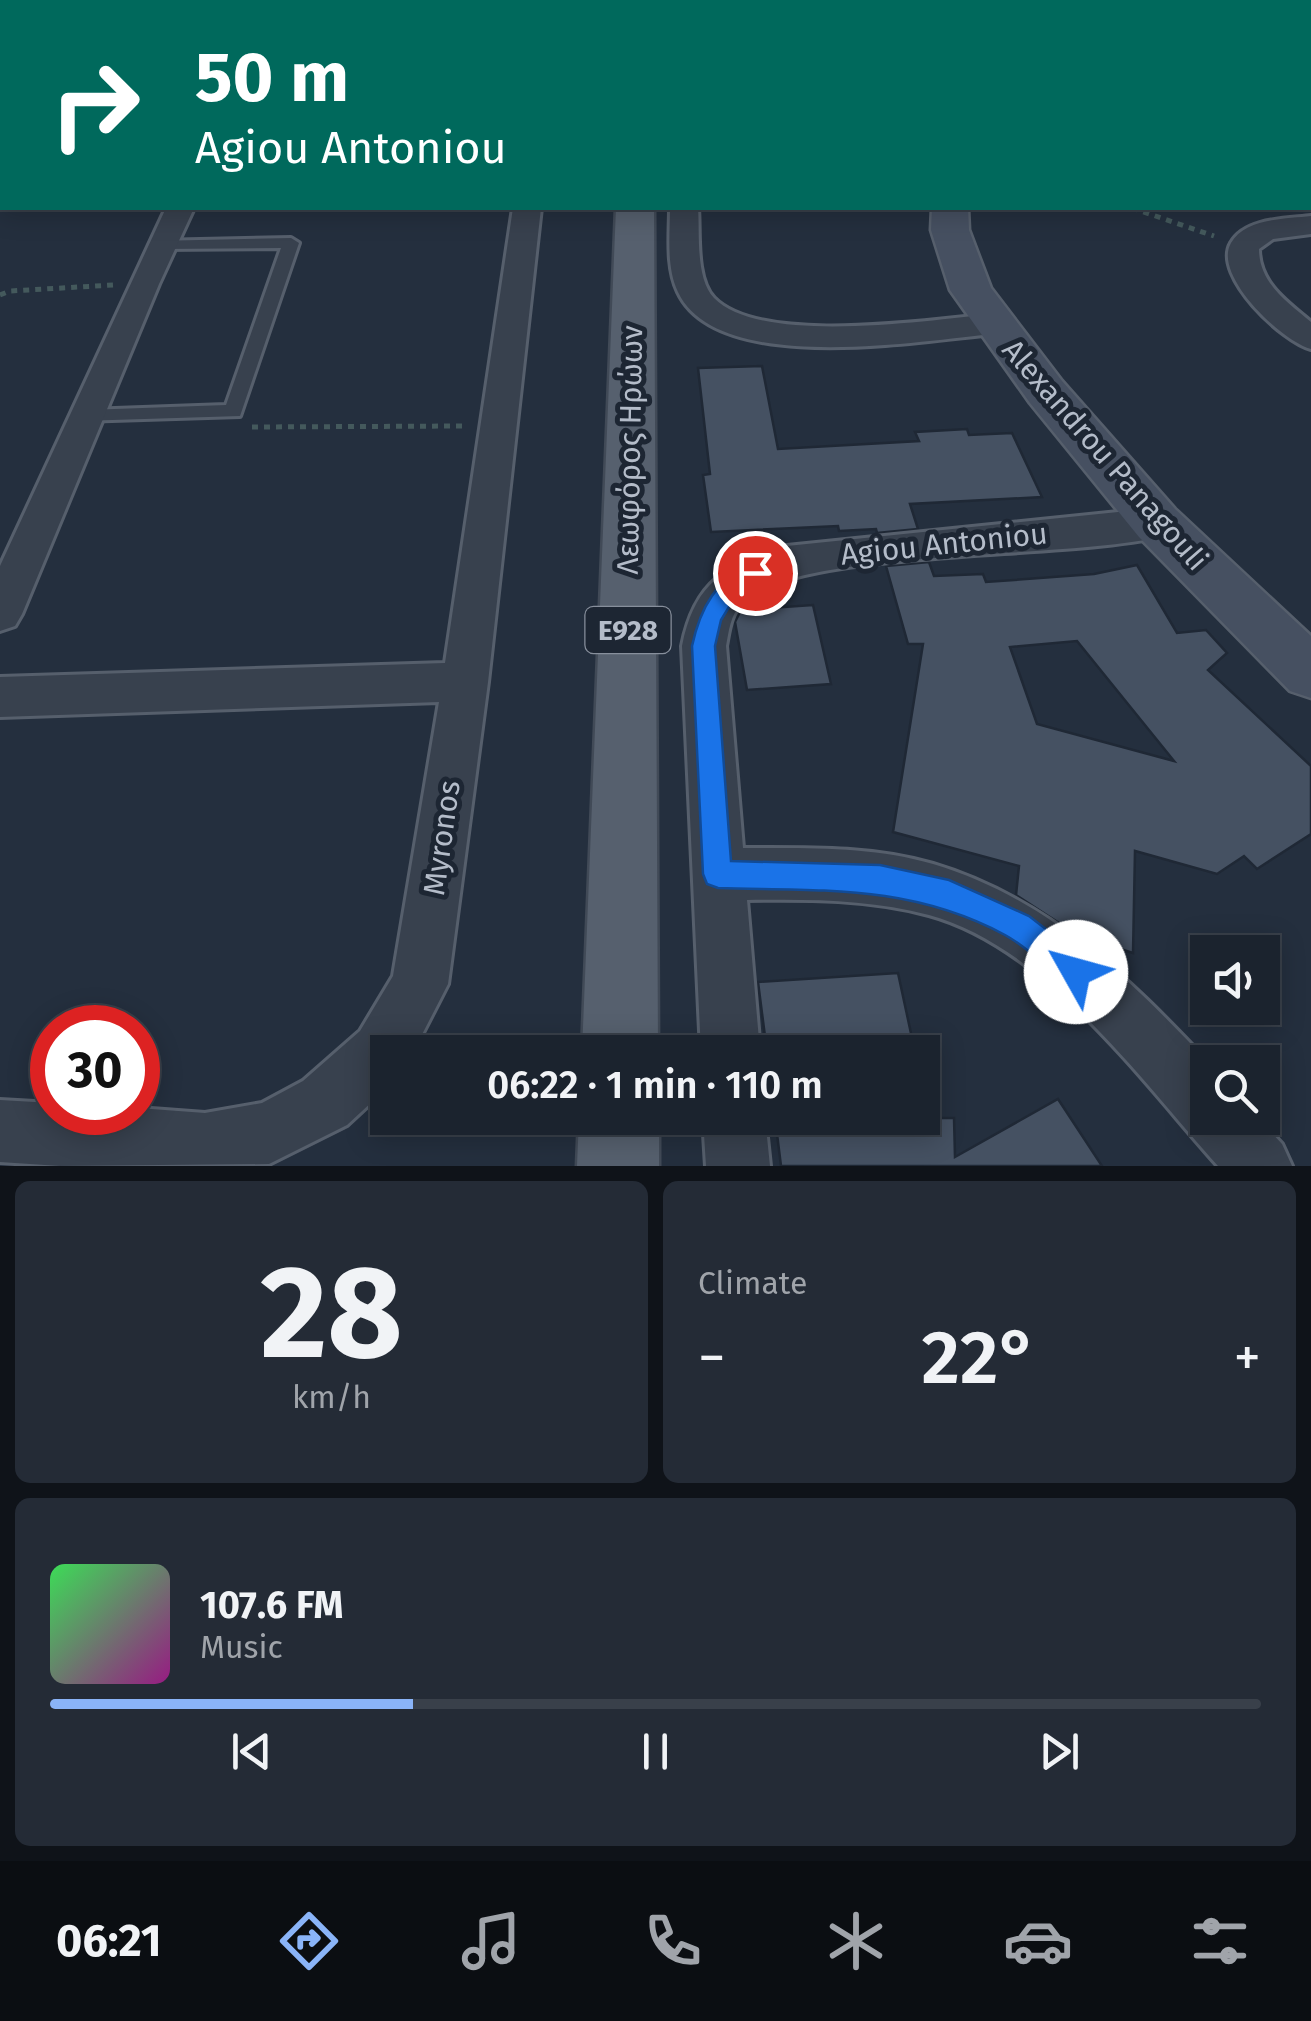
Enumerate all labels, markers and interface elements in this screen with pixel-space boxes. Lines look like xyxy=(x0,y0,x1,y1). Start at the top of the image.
text: 50 m xyxy=(195,36,349,120)
icon: right xyxy=(30,40,160,170)
text: Agiou Antoniou xyxy=(195,121,507,175)
street label: Λεωφόρος Ηρώων xyxy=(610,325,650,575)
street label: Alexandrou Panagouli xyxy=(995,332,1215,578)
street label: Agiou Antoniou xyxy=(839,515,1049,573)
pin xyxy=(713,531,798,616)
icon: arrive xyxy=(728,546,783,601)
road number: E928 xyxy=(586,607,670,653)
street label: Myronos xyxy=(416,778,468,898)
position arrow xyxy=(1024,920,1128,1024)
map controls xyxy=(1190,935,1280,1135)
button: sound xyxy=(1190,935,1280,1025)
speed limit sign: 30 xyxy=(30,1005,160,1135)
button: search xyxy=(1190,1045,1280,1135)
text: 06:22 · 1 min · 110 m xyxy=(487,1062,823,1108)
text: 28 xyxy=(260,1235,403,1391)
text: Climate xyxy=(698,1264,807,1302)
text: 22° xyxy=(922,1313,1037,1403)
text: − xyxy=(698,1325,726,1391)
text: + xyxy=(1234,1325,1261,1391)
text: km/h xyxy=(292,1378,371,1416)
text: 107.6 FM xyxy=(200,1582,343,1628)
text: Music xyxy=(200,1628,283,1666)
icon: previous xyxy=(224,1724,279,1779)
icon: pause xyxy=(628,1724,683,1779)
icon: next xyxy=(1032,1724,1087,1779)
icon: directions xyxy=(274,1906,344,1976)
icon: music xyxy=(456,1906,526,1976)
icon: phone xyxy=(638,1906,708,1976)
icon: climate xyxy=(821,1906,891,1976)
icon: car xyxy=(1003,1906,1073,1976)
icon: filters xyxy=(1185,1906,1255,1976)
text: 06:21 xyxy=(56,1914,162,1968)

